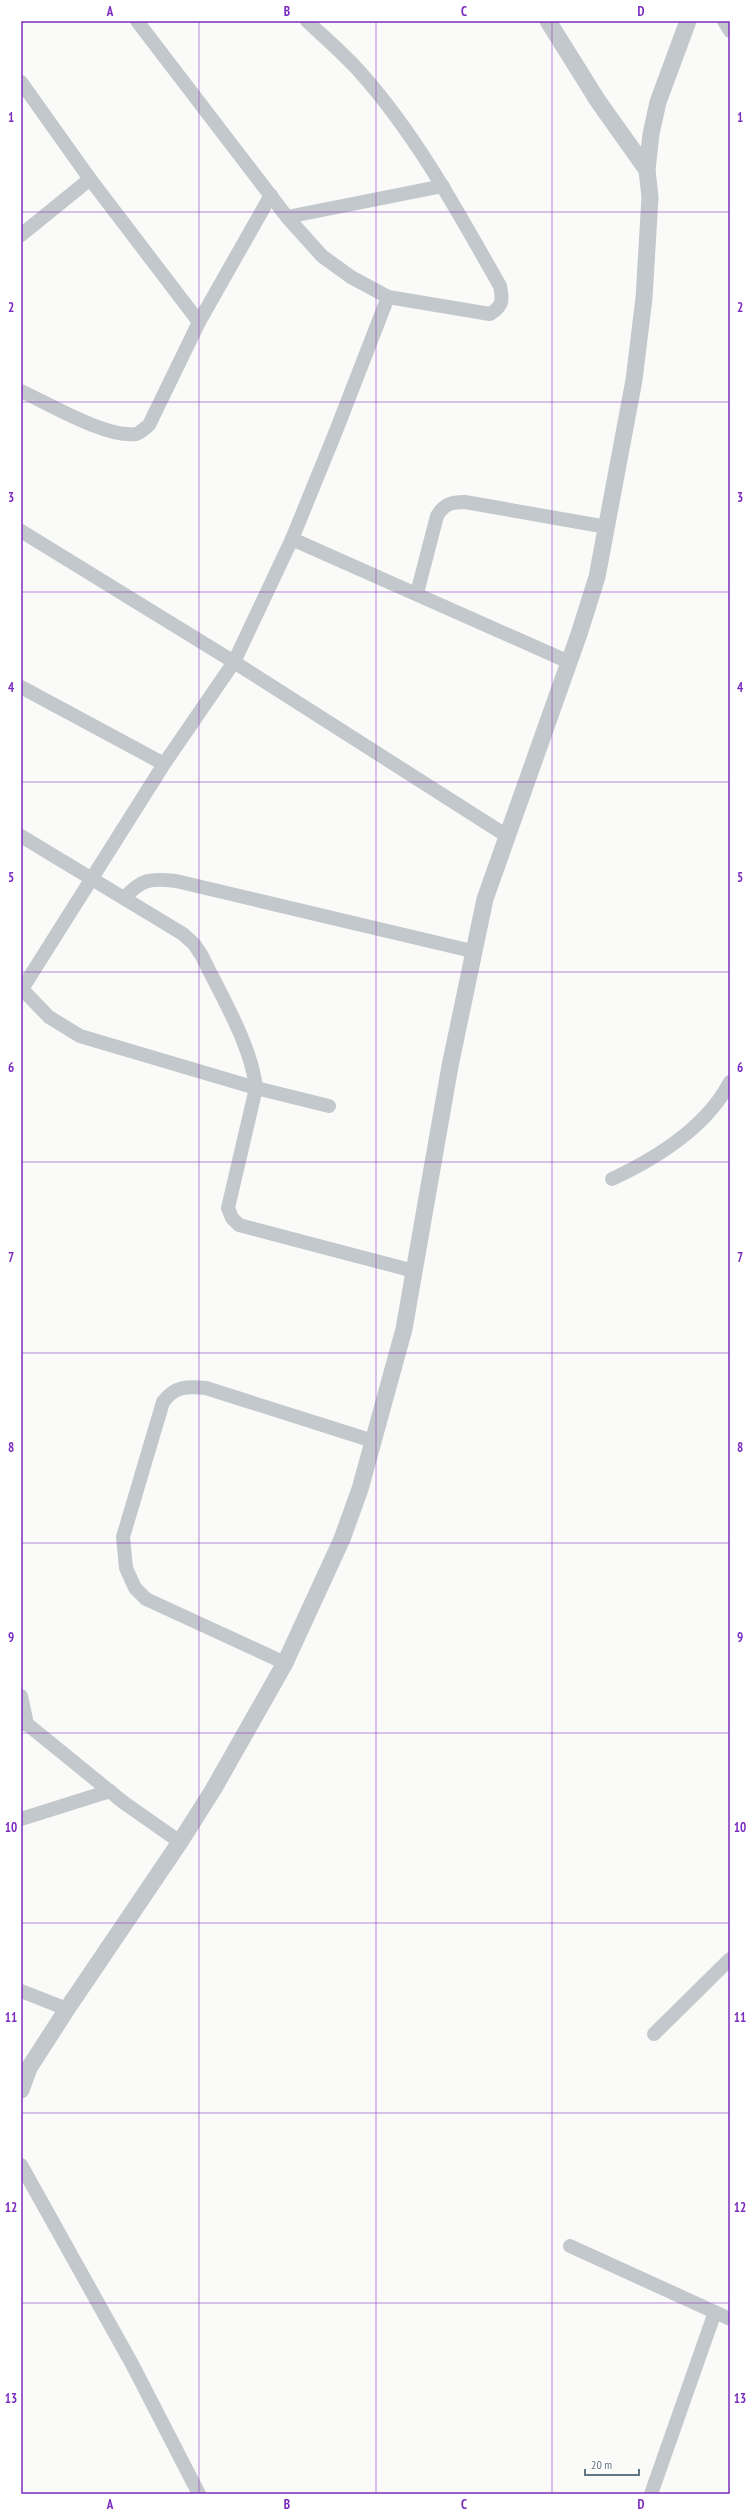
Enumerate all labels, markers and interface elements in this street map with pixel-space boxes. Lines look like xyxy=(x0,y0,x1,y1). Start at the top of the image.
text: A xyxy=(106,3,114,20)
text: B xyxy=(284,3,290,20)
text: C xyxy=(461,3,467,20)
text: D xyxy=(638,3,645,20)
text: 1 xyxy=(8,109,14,126)
text: 1 xyxy=(737,109,743,126)
text: 2 xyxy=(8,299,14,316)
text: 2 xyxy=(737,299,743,316)
text: 3 xyxy=(8,489,14,506)
text: 3 xyxy=(737,489,743,506)
text: 4 xyxy=(8,679,15,696)
text: 4 xyxy=(737,679,744,696)
text: 5 xyxy=(8,869,14,886)
text: 5 xyxy=(737,869,743,886)
text: 6 xyxy=(8,1059,14,1076)
text: 6 xyxy=(737,1059,743,1076)
text: 7 xyxy=(8,1249,14,1266)
text: 7 xyxy=(737,1249,743,1266)
text: 8 xyxy=(8,1439,14,1456)
text: 8 xyxy=(737,1439,743,1456)
text: 9 xyxy=(8,1629,14,1646)
text: 9 xyxy=(737,1629,743,1646)
text: 10 xyxy=(5,1819,17,1836)
text: 10 xyxy=(734,1819,746,1836)
text: 11 xyxy=(5,2009,17,2026)
text: 11 xyxy=(734,2009,746,2026)
text: 12 xyxy=(5,2199,17,2216)
text: 12 xyxy=(734,2199,746,2216)
text: 13 xyxy=(5,2390,17,2407)
text: 13 xyxy=(734,2390,746,2407)
scale bar xyxy=(585,2451,639,2477)
text: 20 m xyxy=(591,2457,612,2472)
text: A xyxy=(106,2496,114,2513)
text: B xyxy=(284,2496,290,2513)
text: C xyxy=(461,2496,467,2513)
text: D xyxy=(638,2496,645,2513)

